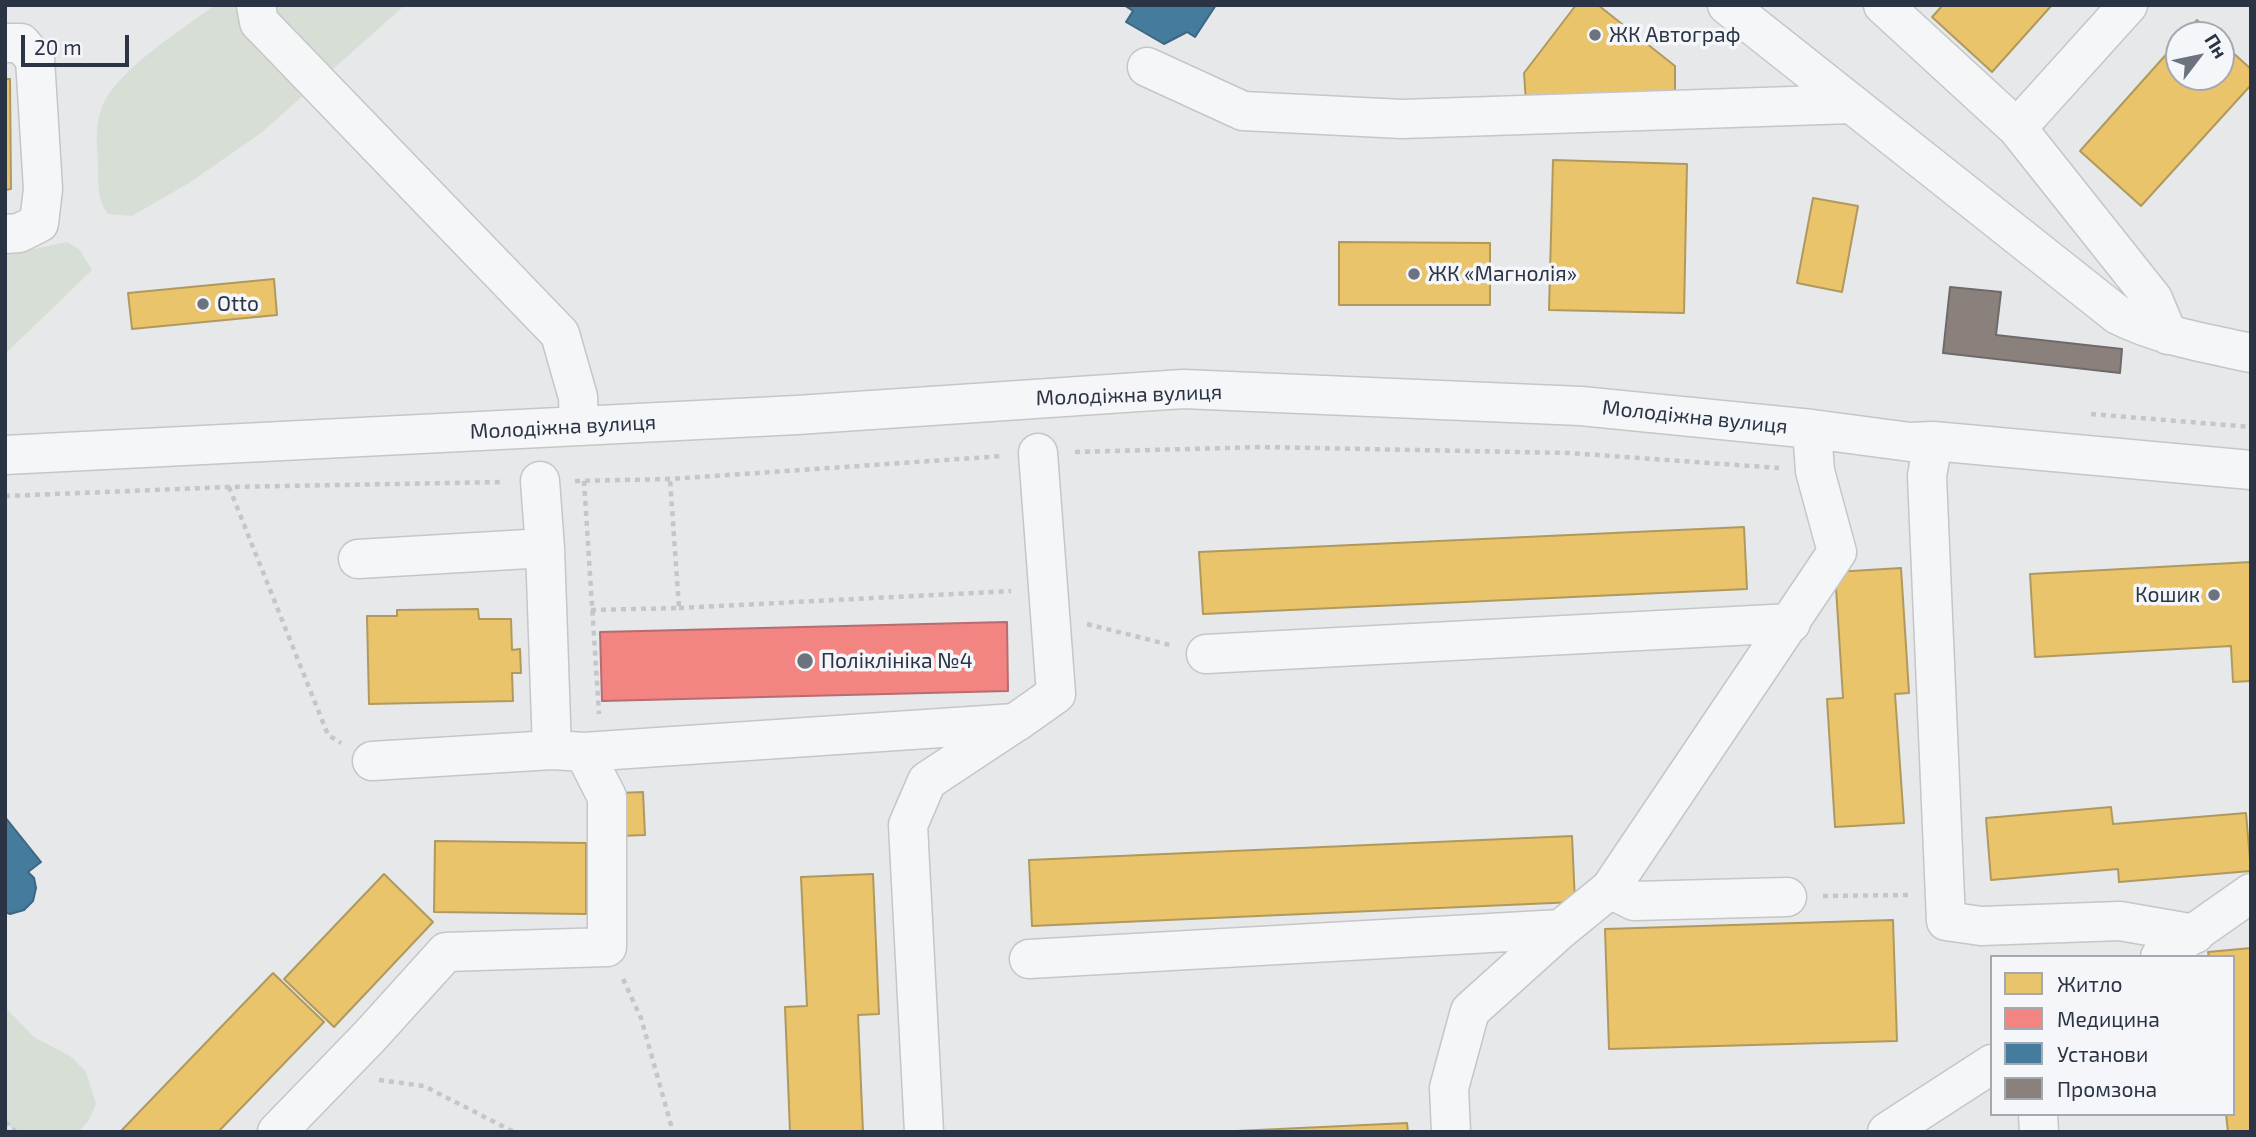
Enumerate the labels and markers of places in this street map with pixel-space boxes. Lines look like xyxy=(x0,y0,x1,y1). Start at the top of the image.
place label: ЖК Автограф xyxy=(1609,22,1741,48)
marker: ЖК Автограф xyxy=(1587,27,1603,43)
place label: ЖК «Магнолія» xyxy=(1428,261,1577,287)
marker: ЖК «Магнолія» xyxy=(1406,266,1422,282)
place label: Otto xyxy=(217,291,259,317)
marker: Otto xyxy=(195,296,211,312)
place label: Кошик xyxy=(2135,582,2200,608)
marker: Кошик xyxy=(2206,587,2222,603)
place label: Поліклініка №4 xyxy=(821,648,973,674)
marker: Поліклініка №4 xyxy=(795,651,815,671)

